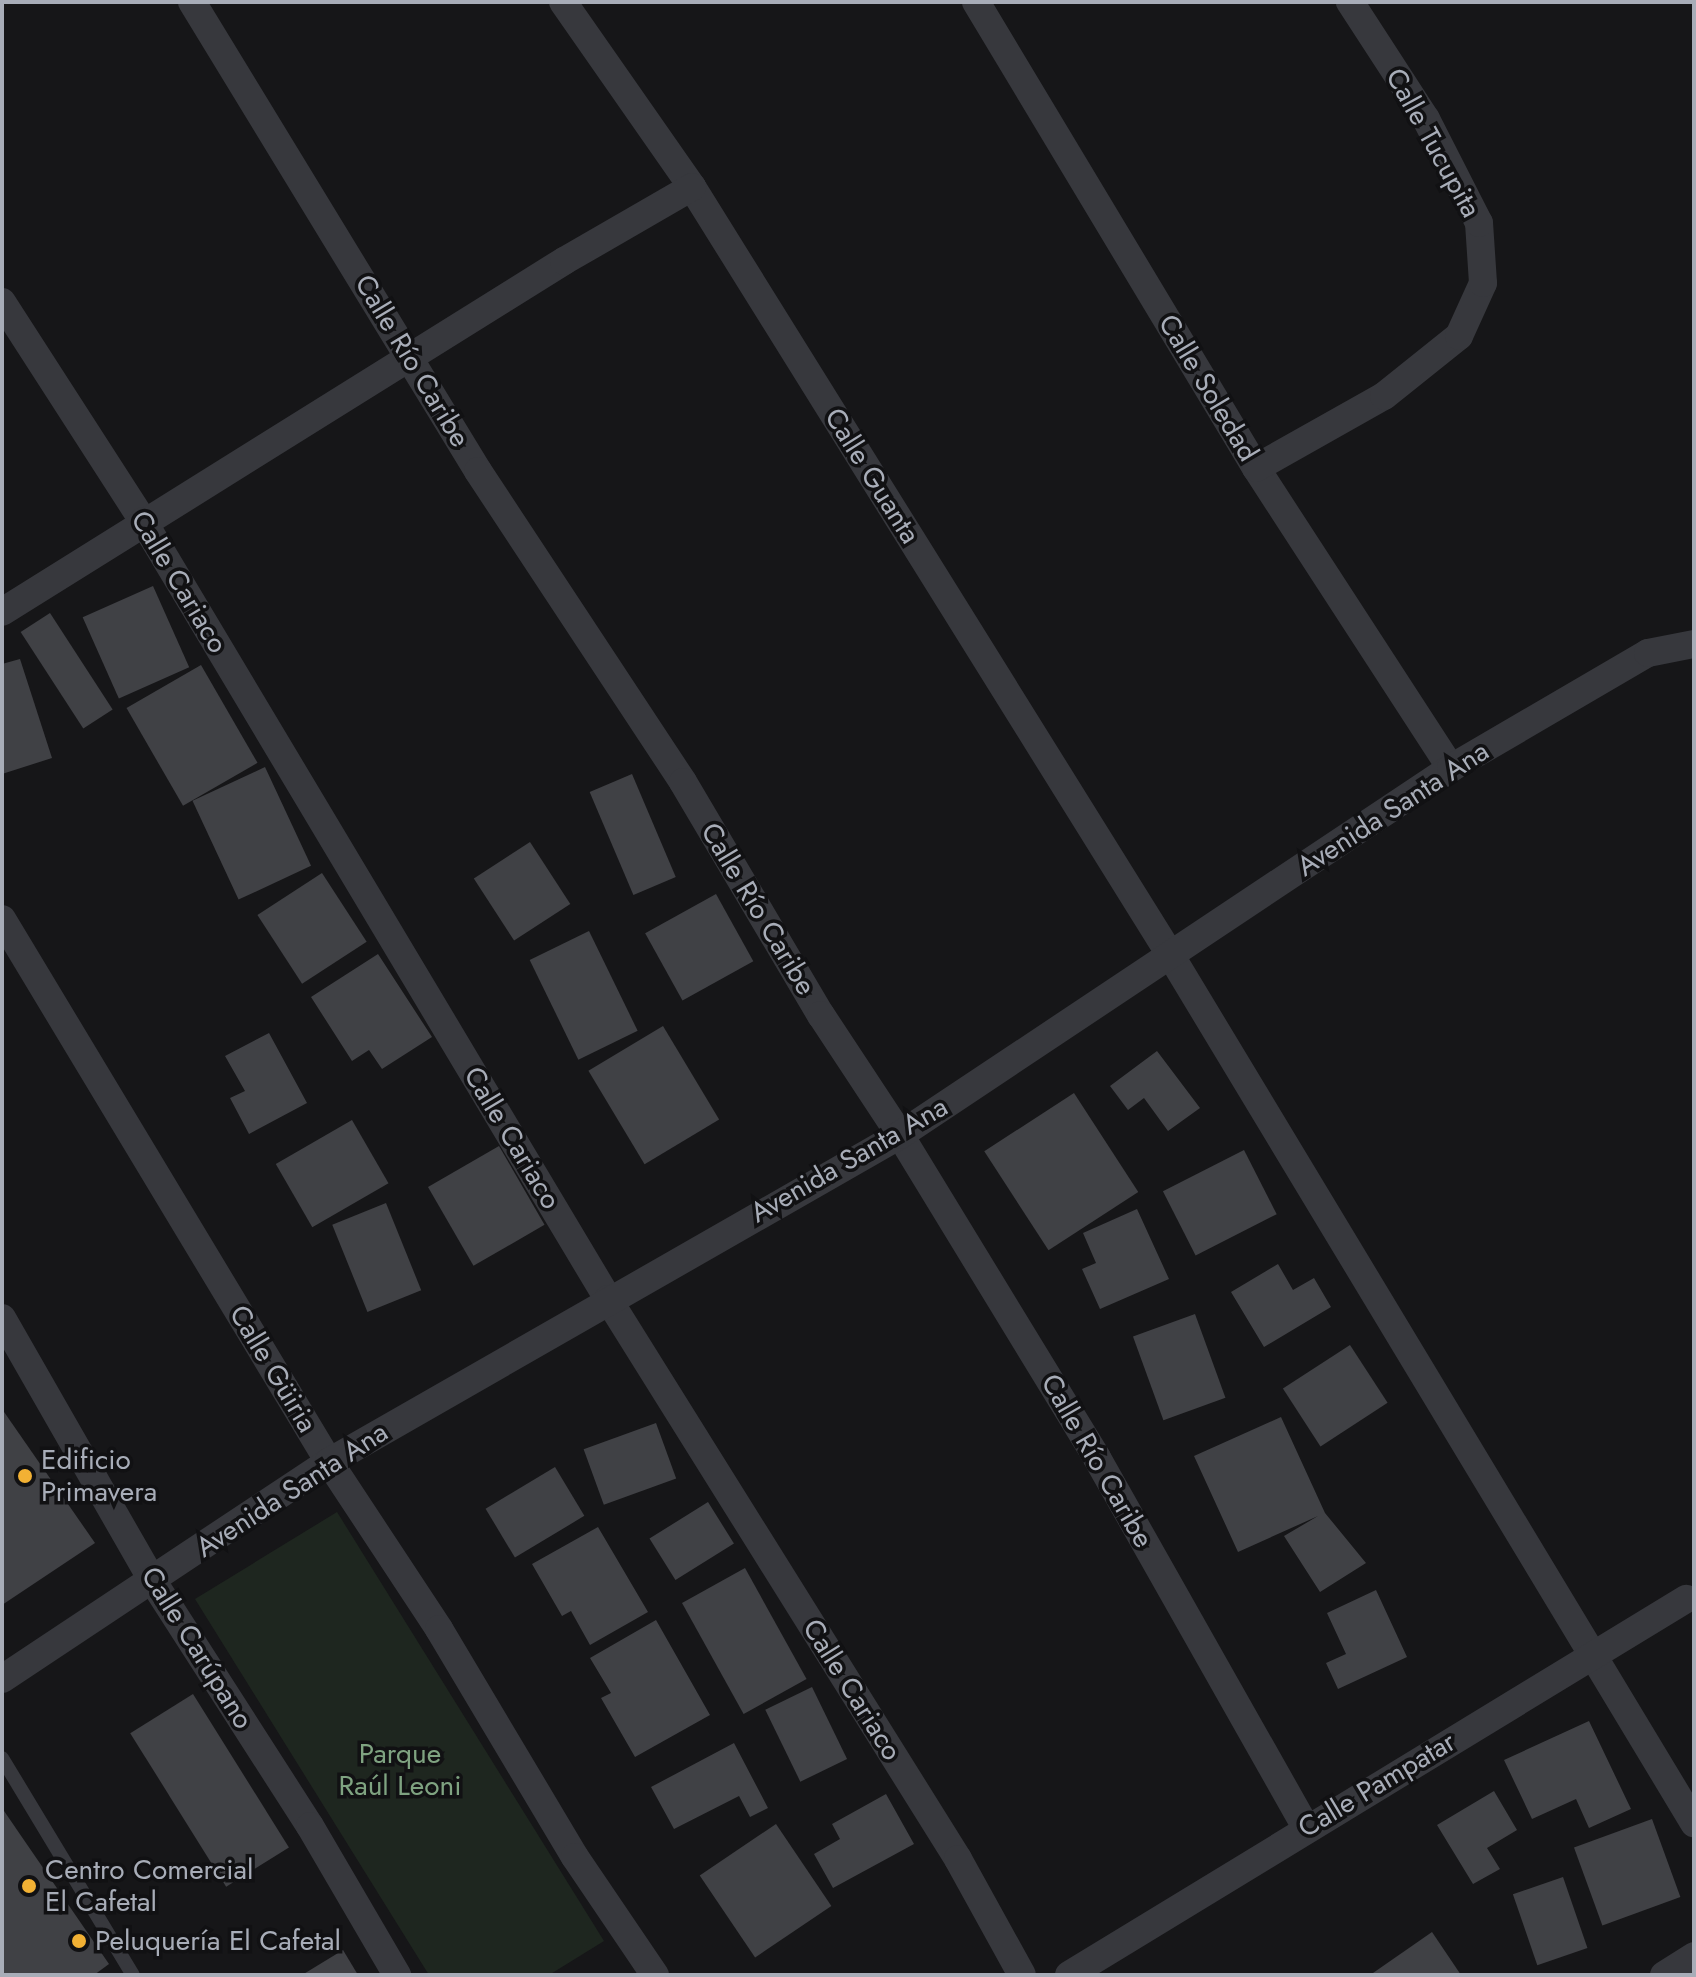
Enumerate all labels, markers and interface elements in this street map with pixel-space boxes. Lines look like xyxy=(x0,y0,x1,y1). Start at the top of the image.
street label: Calle Tucupita xyxy=(1378,63,1488,223)
street label: Calle Río Caribe xyxy=(347,269,477,453)
street label: Calle Soledad xyxy=(1151,309,1265,467)
street label: Calle Guanta xyxy=(817,402,927,550)
street label: Calle Cariaco xyxy=(123,505,235,659)
street label: Avenida Santa Ana xyxy=(1291,734,1495,884)
street label: Calle Río Caribe xyxy=(693,817,823,1001)
street label: Calle Cariaco xyxy=(456,1061,568,1215)
street label: Avenida Santa Ana xyxy=(744,1090,954,1230)
street label: Calle Güiria xyxy=(222,1299,324,1439)
street label: Calle Río Caribe xyxy=(1034,1368,1160,1554)
street label: Avenida Santa Ana xyxy=(190,1415,394,1565)
place label: Edificio Primavera xyxy=(41,1443,157,1509)
marker: Edificio Primavera xyxy=(16,1467,34,1485)
street label: Calle Carúpano xyxy=(134,1561,260,1735)
street label: Calle Cariaco xyxy=(795,1613,909,1767)
street label: Calle Pampatar xyxy=(1292,1725,1462,1845)
park label: Parque Raúl Leoni xyxy=(339,1737,461,1803)
place label: Centro Comercial El Cafetal xyxy=(45,1853,253,1919)
marker: Centro Comercial El Cafetal xyxy=(20,1877,38,1895)
place label: Peluquería El Cafetal xyxy=(95,1924,341,1958)
marker: Peluquería El Cafetal xyxy=(70,1932,88,1950)

